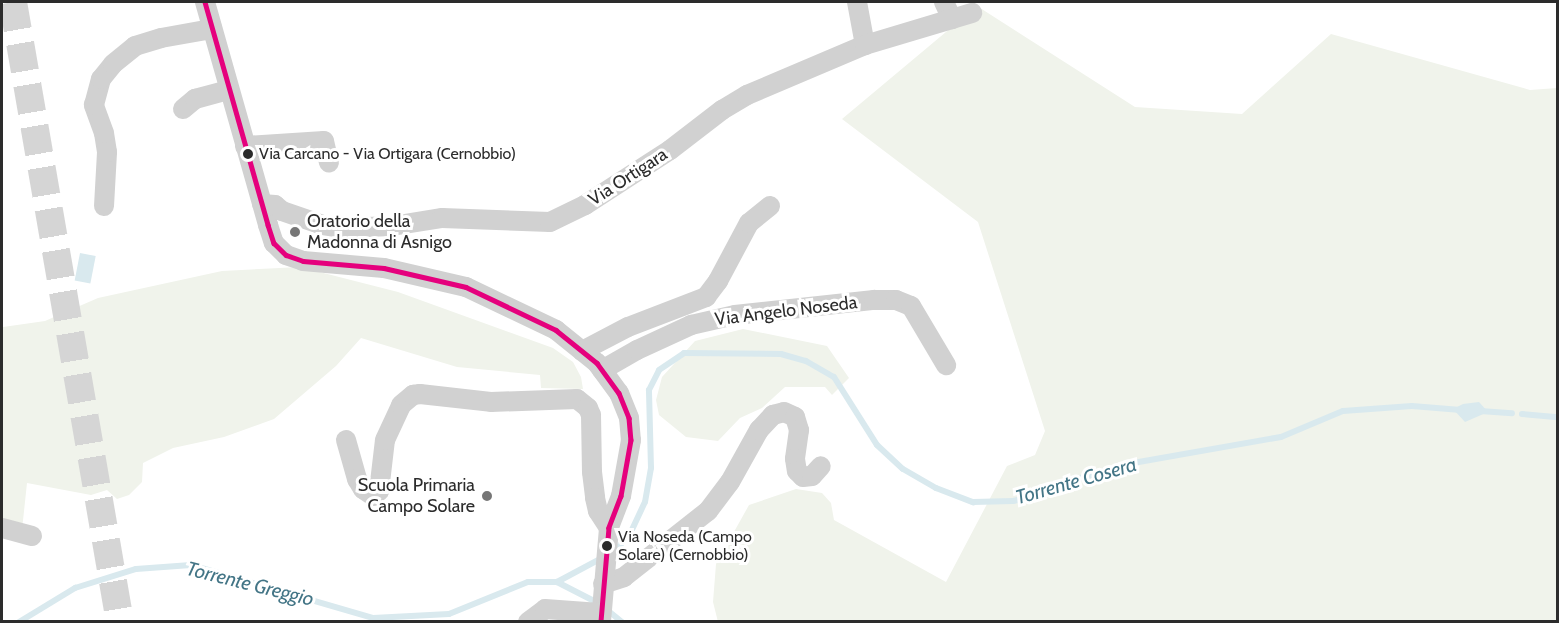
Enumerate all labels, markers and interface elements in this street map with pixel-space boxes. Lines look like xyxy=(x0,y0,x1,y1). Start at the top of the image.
place label: Via Carcano - Via Ortigara (Cernobbio) xyxy=(259,144,516,164)
street label: Via Ortigara xyxy=(585,144,671,210)
marker: Via Carcano - Via Ortigara (Cernobbio) xyxy=(242,148,254,160)
place label: Oratorio della Madonna di Asnigo xyxy=(307,211,452,254)
marker: Oratorio della Madonna di Asnigo xyxy=(288,225,302,239)
street label: Via Angelo Noseda xyxy=(714,292,858,330)
water label: Torrente Cosera xyxy=(1013,452,1139,510)
place label: Scuola Primaria Campo Solare xyxy=(358,475,475,518)
marker: Scuola Primaria Campo Solare xyxy=(480,489,494,503)
place label: Via Noseda (Campo Solare) (Cernobbio) xyxy=(618,527,752,565)
marker: Via Noseda (Campo Solare) (Cernobbio) xyxy=(601,540,613,552)
water label: Torrente Greggio xyxy=(184,557,316,611)

